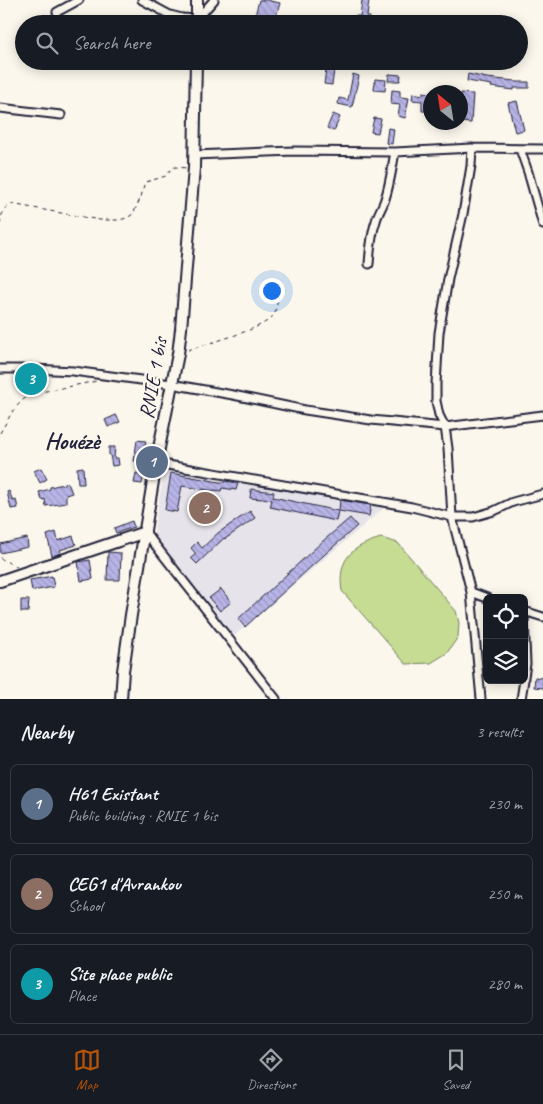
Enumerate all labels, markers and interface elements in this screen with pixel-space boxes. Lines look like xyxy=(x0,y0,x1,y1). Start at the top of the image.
search box xyxy=(15,15,528,70)
icon: search xyxy=(33,29,61,57)
text: Search here xyxy=(73,31,150,55)
north arrow xyxy=(423,85,468,130)
your location xyxy=(259,278,285,304)
street label: RNIE 1 bis xyxy=(133,333,173,421)
pin: 3 xyxy=(15,360,47,398)
district label: Houézè xyxy=(45,426,101,456)
pin: 1 xyxy=(136,443,168,481)
pin: 2 xyxy=(189,489,221,527)
map controls xyxy=(483,594,528,684)
button: locate xyxy=(483,594,528,639)
button: layers xyxy=(483,639,528,684)
text: Nearby xyxy=(20,719,73,745)
text: 3 results xyxy=(476,722,523,742)
text: H61 Existant xyxy=(68,782,158,806)
text: 1 xyxy=(33,794,41,814)
text: 230 m xyxy=(488,794,522,814)
text: Public building · RNIE 1 bis xyxy=(68,806,218,826)
text: CEG1 d'Avrankou xyxy=(68,872,181,896)
text: 2 xyxy=(33,884,41,904)
text: 250 m xyxy=(488,884,522,904)
text: School xyxy=(68,896,102,916)
text: Site place public xyxy=(68,962,172,986)
text: 3 xyxy=(33,974,41,994)
text: 280 m xyxy=(488,974,522,994)
text: Place xyxy=(68,986,96,1006)
tab: Map xyxy=(73,1046,101,1093)
tab: Directions xyxy=(247,1046,296,1093)
tab: Saved xyxy=(442,1046,470,1093)

